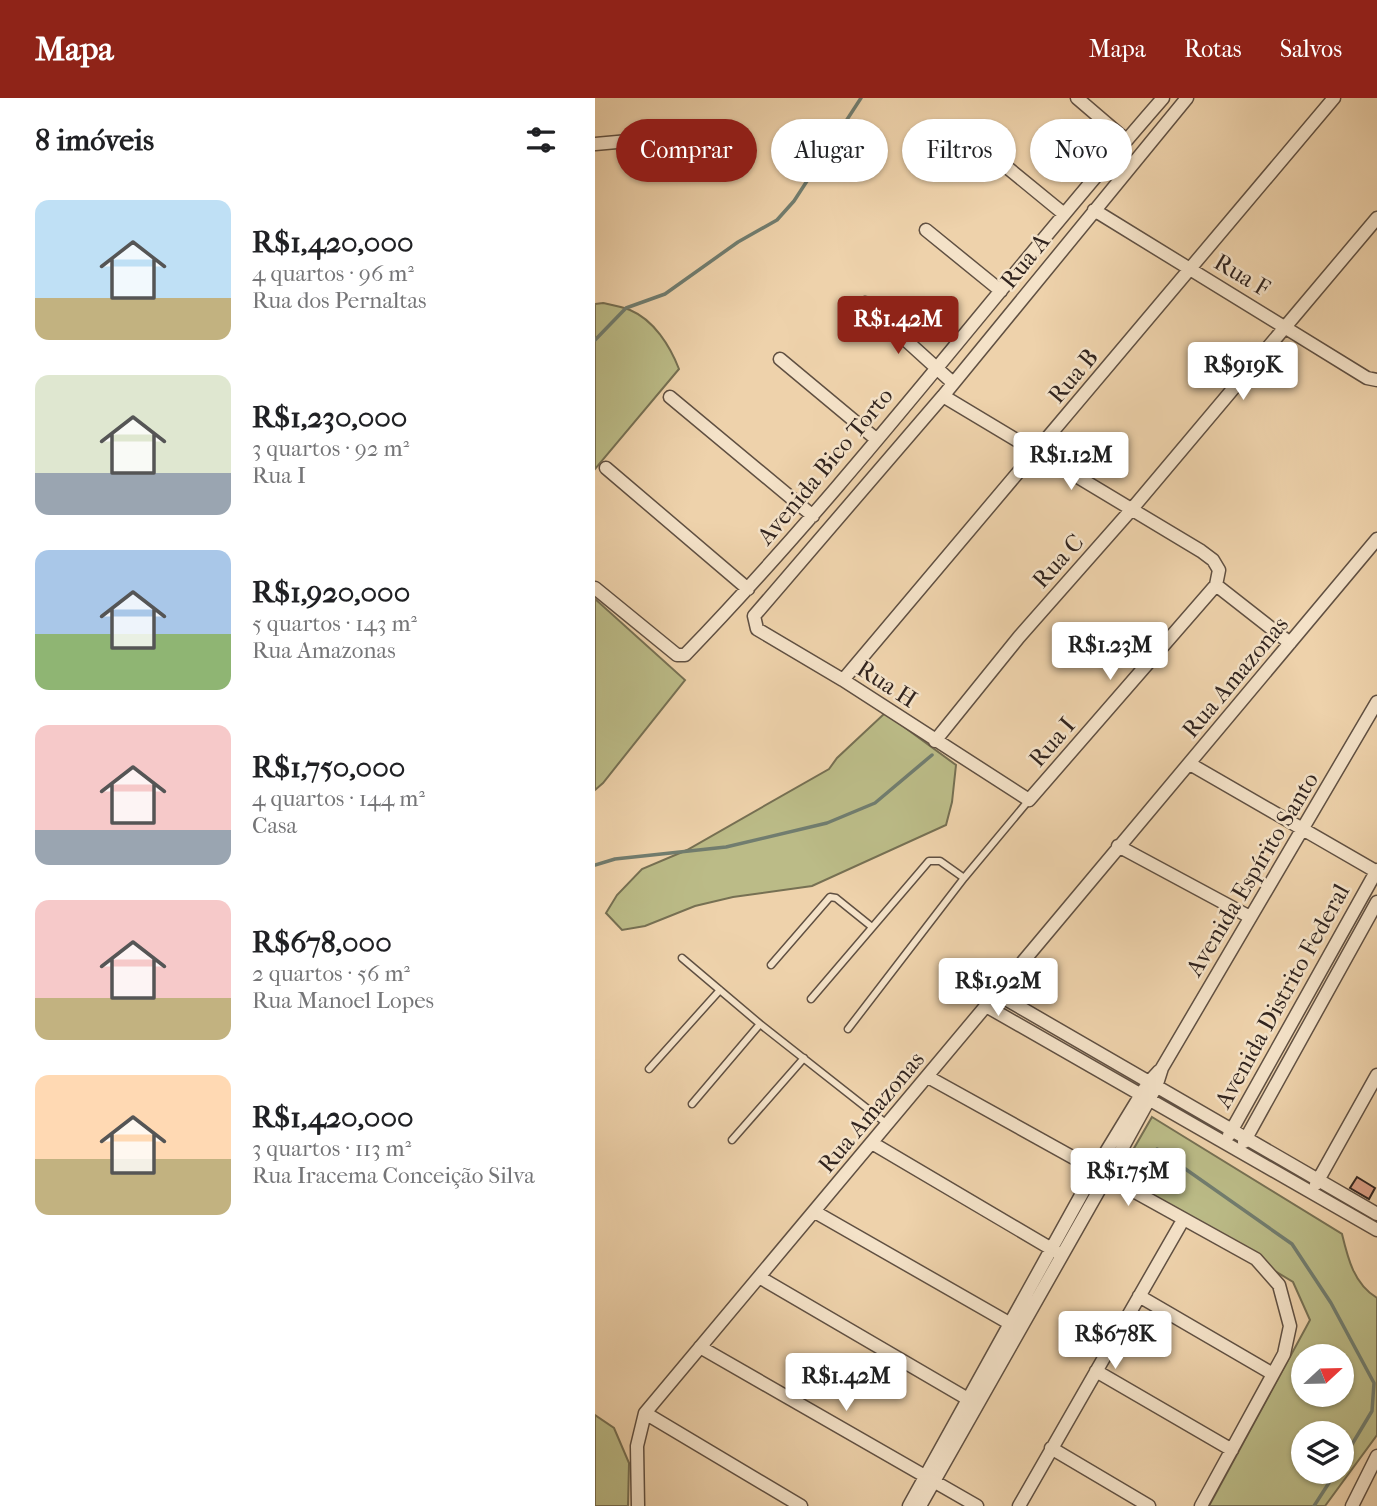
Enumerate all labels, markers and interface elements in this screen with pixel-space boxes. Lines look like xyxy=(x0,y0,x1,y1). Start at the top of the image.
text: Mapa xyxy=(35,30,114,69)
text: Mapa xyxy=(1089,35,1146,63)
text: Rotas xyxy=(1184,35,1242,63)
text: Salvos xyxy=(1280,35,1342,63)
chip: Comprar xyxy=(616,119,757,182)
chip: Alugar xyxy=(771,119,888,182)
chip: Filtros xyxy=(902,119,1016,182)
chip: Novo xyxy=(1030,119,1132,182)
icon: filters xyxy=(522,121,560,159)
text: 8 imóveis xyxy=(35,123,154,158)
text: R$1,420,000 xyxy=(252,225,414,260)
icon: home xyxy=(91,228,175,312)
street label: Rua A xyxy=(994,228,1056,294)
street label: Rua F xyxy=(1209,248,1275,302)
text: 4 quartos · 96 m² xyxy=(252,260,414,287)
text: Rua dos Pernaltas xyxy=(252,287,427,314)
pin: R$1.42M xyxy=(833,296,963,356)
text: R$1.42M xyxy=(854,305,943,332)
pin: R$919K xyxy=(1186,342,1300,402)
street label: Rua B xyxy=(1042,343,1104,409)
text: R$919K xyxy=(1204,351,1282,378)
street label: Avenida Bico Torto xyxy=(751,382,899,551)
text: R$1,230,000 xyxy=(252,400,407,435)
icon: home xyxy=(91,403,175,487)
pin: R$1.12M xyxy=(1006,432,1136,492)
text: 3 quartos · 92 m² xyxy=(252,435,409,462)
text: R$1.12M xyxy=(1029,441,1113,468)
text: Rua I xyxy=(252,462,306,489)
street label: Rua C xyxy=(1027,528,1089,594)
text: R$1,920,000 xyxy=(252,575,410,610)
icon: home xyxy=(91,578,175,662)
text: 5 quartos · 143 m² xyxy=(252,610,417,637)
street label: Rua Amazonas xyxy=(1176,610,1294,743)
pin: R$1.23M xyxy=(1045,622,1175,682)
text: R$1.23M xyxy=(1068,631,1152,658)
text: Rua Amazonas xyxy=(252,637,396,664)
street label: Rua H xyxy=(852,654,922,714)
street label: Rua I xyxy=(1023,712,1081,772)
text: R$1,750,000 xyxy=(252,750,405,785)
icon: home xyxy=(91,753,175,837)
street label: Avenida Espírito Santo xyxy=(1179,767,1324,982)
text: 4 quartos · 144 m² xyxy=(252,785,425,812)
text: Casa xyxy=(252,812,297,839)
street label: Avenida Distrito Federal xyxy=(1208,879,1356,1114)
text: R$678,000 xyxy=(252,925,392,960)
icon: home xyxy=(91,928,175,1012)
pin: R$1.92M xyxy=(933,958,1063,1018)
text: 2 quartos · 56 m² xyxy=(252,960,410,987)
text: R$1.92M xyxy=(955,967,1041,994)
text: Rua Manoel Lopes xyxy=(252,987,434,1014)
street label: Rua Amazonas xyxy=(812,1045,930,1178)
text: R$1,420,000 xyxy=(252,1100,414,1135)
icon: home xyxy=(91,1103,175,1187)
text: 3 quartos · 113 m² xyxy=(252,1135,411,1162)
pin: R$1.75M xyxy=(1063,1148,1193,1208)
text: R$1.75M xyxy=(1087,1157,1169,1184)
text: Rua Iracema Conceição Silva xyxy=(252,1162,535,1189)
pin: R$678K xyxy=(1058,1312,1172,1371)
text: R$678K xyxy=(1075,1320,1156,1347)
north arrow xyxy=(1291,1344,1355,1407)
map controls xyxy=(1291,1344,1354,1484)
pin: R$1.42M xyxy=(781,1354,911,1413)
text: R$1.42M xyxy=(802,1362,891,1389)
button: layers xyxy=(1291,1421,1354,1484)

